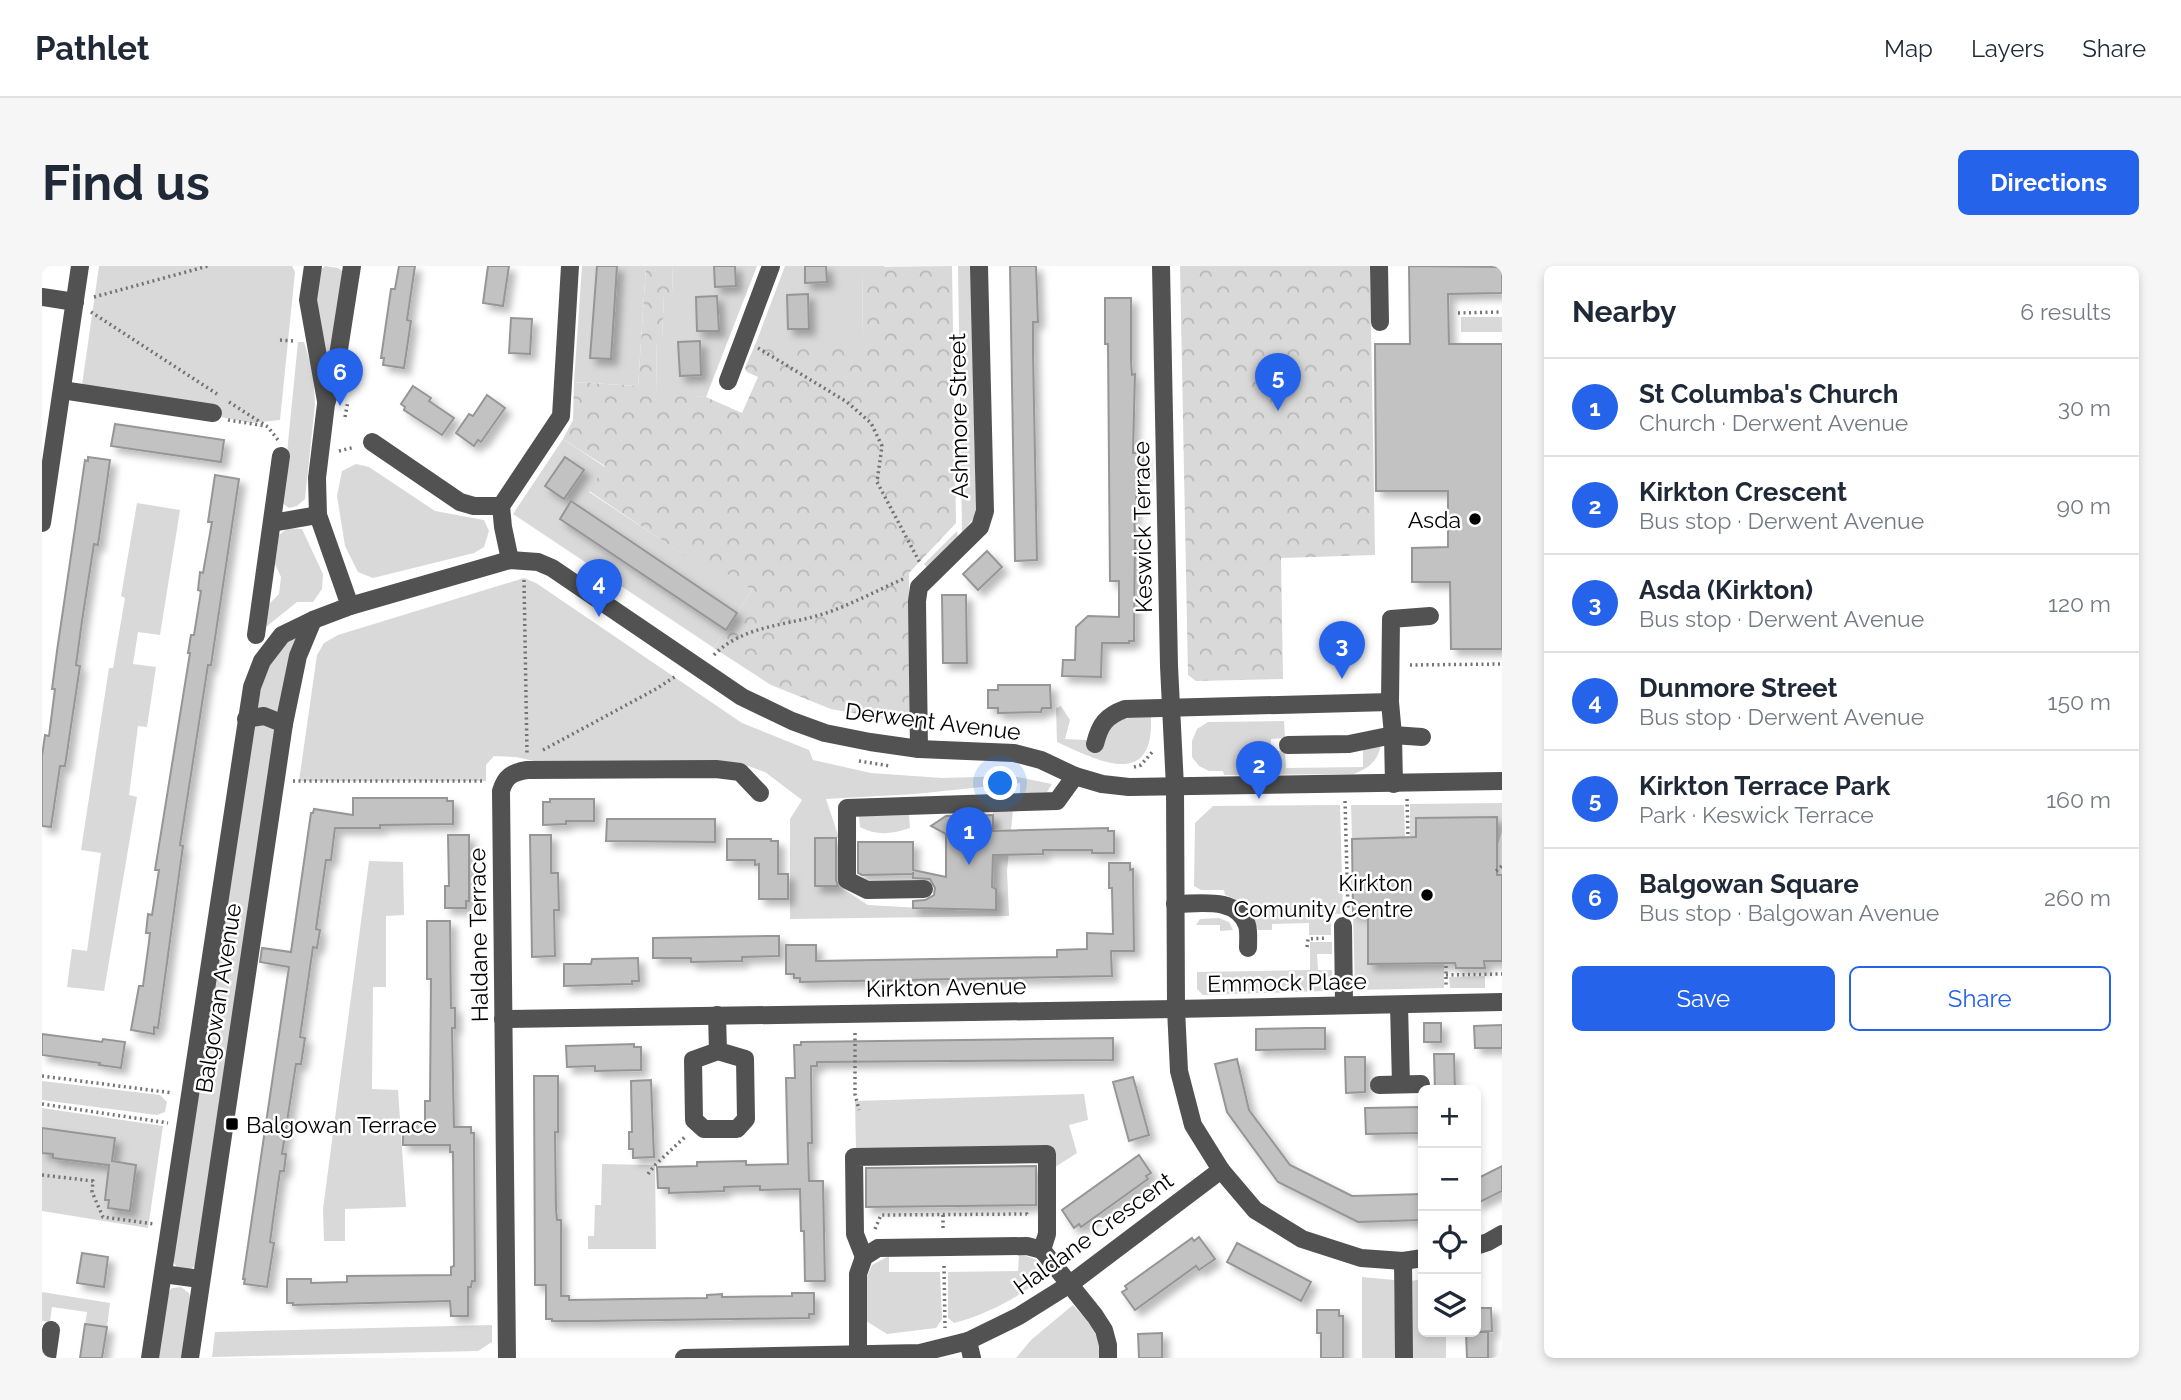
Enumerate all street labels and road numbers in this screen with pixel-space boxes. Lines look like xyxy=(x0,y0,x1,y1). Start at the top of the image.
street label: Ashmore Street xyxy=(943,333,973,499)
street label: Keswick Terrace xyxy=(1127,441,1157,613)
street label: Derwent Avenue xyxy=(844,697,1022,745)
street label: Haldane Terrace xyxy=(463,848,493,1022)
street label: Balgowan Avenue xyxy=(190,901,246,1095)
street label: Emmock Place xyxy=(1207,967,1367,997)
street label: Kirkton Avenue xyxy=(866,972,1026,1002)
street label: Haldane Crescent xyxy=(1008,1166,1178,1300)

